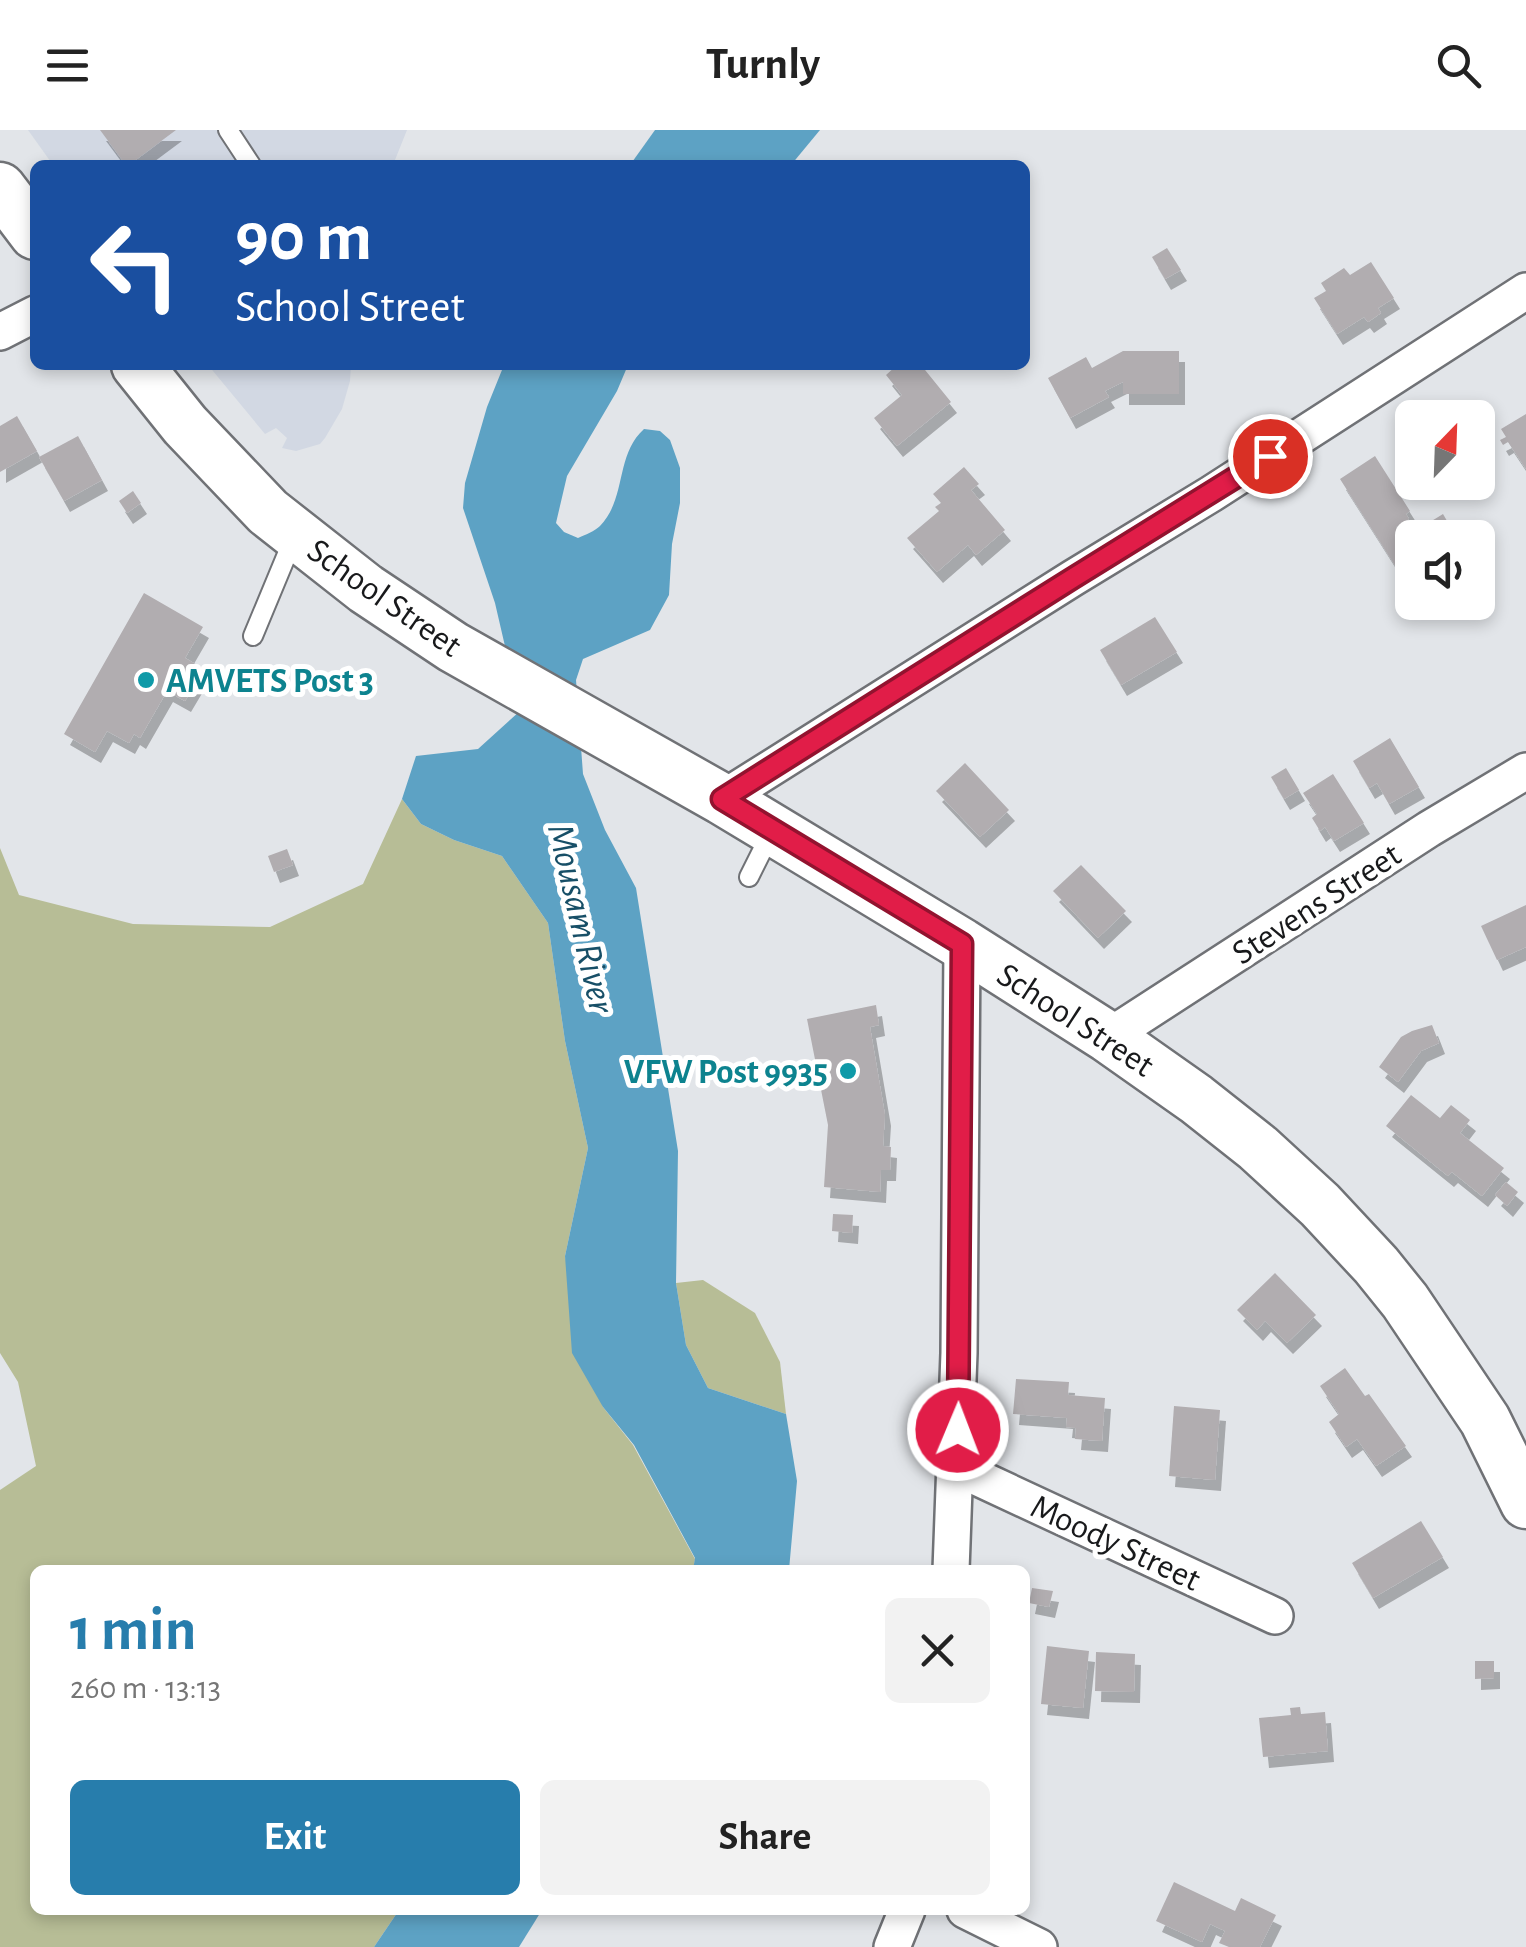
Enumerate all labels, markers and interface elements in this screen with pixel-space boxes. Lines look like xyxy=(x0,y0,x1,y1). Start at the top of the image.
icon: menu xyxy=(40,38,95,93)
icon: search xyxy=(1431,38,1486,93)
text: Turnly xyxy=(706,42,820,87)
icon: left xyxy=(70,200,200,330)
text: 90 m xyxy=(235,203,372,273)
text: School Street xyxy=(235,285,465,330)
north arrow xyxy=(1395,400,1495,500)
map controls xyxy=(1395,400,1495,620)
pin xyxy=(1228,414,1313,499)
icon: arrive xyxy=(1243,429,1298,484)
button: sound xyxy=(1395,520,1495,620)
street label: School Street xyxy=(301,533,467,664)
place label: AMVETS Post 3 xyxy=(166,664,374,699)
marker: AMVETS Post 3 xyxy=(135,669,157,691)
water label: Mousam River xyxy=(540,820,621,1018)
street label: Stevens Street xyxy=(1226,837,1407,971)
street label: School Street xyxy=(991,957,1160,1084)
place label: VFW Post 9935 xyxy=(624,1055,828,1090)
marker: VFW Post 9935 xyxy=(837,1060,859,1082)
position arrow xyxy=(906,1378,1010,1482)
street label: Moody Street xyxy=(1025,1489,1205,1598)
button: close xyxy=(885,1598,990,1703)
text: 1 min xyxy=(70,1601,196,1661)
text: 260 m · 13:13 xyxy=(70,1672,221,1704)
button: Exit xyxy=(70,1780,520,1895)
button: Share xyxy=(540,1780,990,1895)

